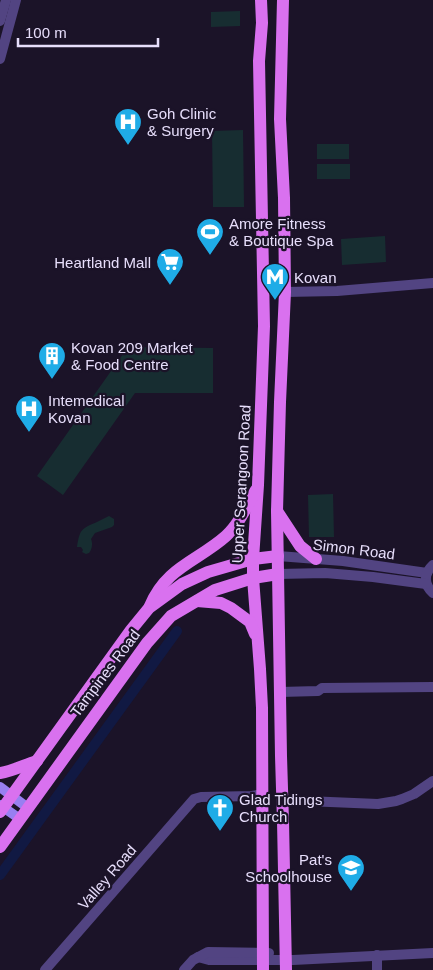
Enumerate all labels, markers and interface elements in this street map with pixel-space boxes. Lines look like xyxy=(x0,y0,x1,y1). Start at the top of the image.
scale bar xyxy=(18,15,158,47)
text: 100 m xyxy=(25,24,67,41)
place label: Goh Clinic & Surgery xyxy=(147,105,217,139)
hospital icon: Goh Clinic & Surgery xyxy=(113,107,143,146)
place label: Amore Fitness & Boutique Spa xyxy=(229,215,334,249)
sports icon: Amore Fitness & Boutique Spa xyxy=(195,217,225,256)
supermarket icon: Heartland Mall xyxy=(155,247,185,286)
place label: Heartland Mall xyxy=(54,254,151,271)
metro station icon: Kovan xyxy=(260,262,290,301)
place label: Kovan xyxy=(294,269,337,286)
place label: Kovan 209 Market & Food Centre xyxy=(71,339,194,373)
building icon: Kovan 209 Market & Food Centre xyxy=(37,341,67,380)
place label: Intemedical Kovan xyxy=(48,392,125,426)
hospital icon: Intemedical Kovan xyxy=(14,394,44,433)
street label: Upper Serangoon Road xyxy=(228,404,254,564)
street label: Simon Road xyxy=(312,536,396,562)
street label: Tampines Road xyxy=(67,626,143,720)
place label: Glad Tidings Church xyxy=(239,791,322,825)
church icon: Glad Tidings Church xyxy=(205,793,235,832)
street label: Valley Road xyxy=(74,841,140,913)
place label: Pat's Schoolhouse xyxy=(245,851,332,885)
school or university icon: Pat's Schoolhouse xyxy=(336,853,366,892)

